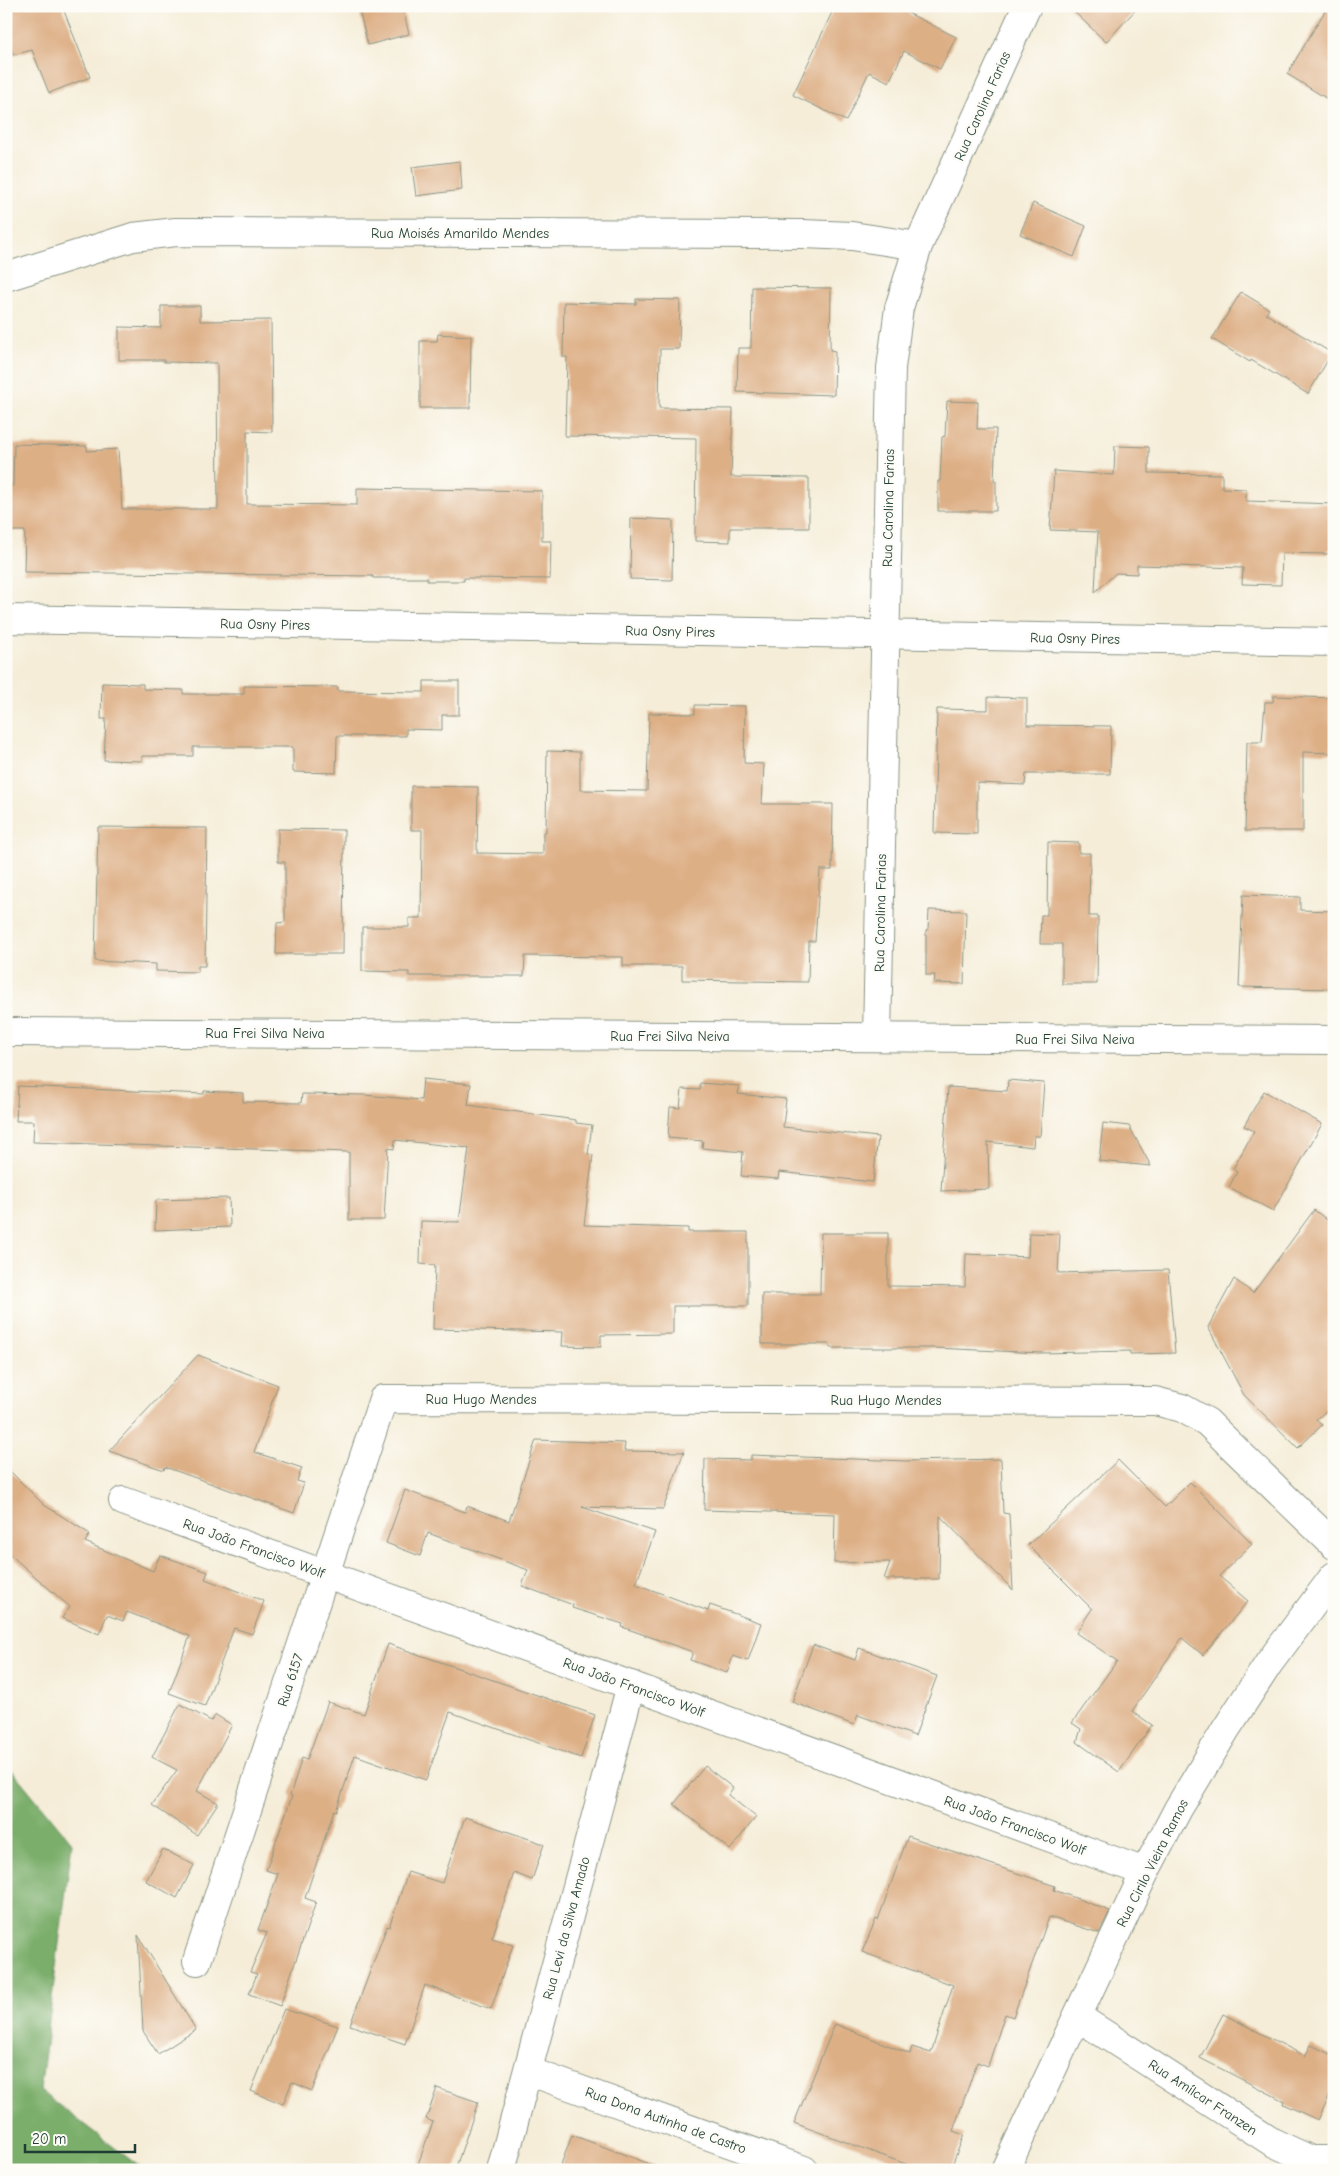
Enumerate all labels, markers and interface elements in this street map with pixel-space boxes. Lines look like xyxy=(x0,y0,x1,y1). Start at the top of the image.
street label: Rua Carolina Farias xyxy=(951,49,1014,164)
street label: Rua Moisés Amarildo Mendes xyxy=(371,225,549,242)
street label: Rua Carolina Farias xyxy=(879,449,898,567)
street label: Rua Osny Pires xyxy=(220,615,310,634)
street label: Rua Osny Pires xyxy=(625,622,715,641)
street label: Rua Osny Pires xyxy=(1030,629,1120,648)
street label: Rua Carolina Farias xyxy=(871,854,890,972)
street label: Rua Frei Silva Neiva xyxy=(205,1025,325,1042)
street label: Rua Frei Silva Neiva xyxy=(610,1028,730,1045)
street label: Rua Frei Silva Neiva xyxy=(1015,1031,1135,1048)
street label: Rua Hugo Mendes xyxy=(426,1391,537,1408)
street label: Rua Hugo Mendes xyxy=(831,1392,942,1409)
street label: Rua João Francisco Wolf xyxy=(181,1515,328,1582)
street label: Rua 6157 xyxy=(274,1651,307,1709)
street label: Rua João Francisco Wolf xyxy=(561,1654,708,1721)
street label: Rua João Francisco Wolf xyxy=(942,1792,1089,1859)
street label: Rua Cirilo Vieira Ramos xyxy=(1113,1796,1192,1930)
street label: Rua Levi da Silva Amado xyxy=(539,1855,594,2002)
street label: Rua Amílcar Franzen xyxy=(1145,2056,1260,2139)
street label: Rua Dona Autinha de Castro xyxy=(583,2083,749,2158)
scale bar xyxy=(25,2121,135,2153)
text: 20 m xyxy=(32,2130,66,2148)

